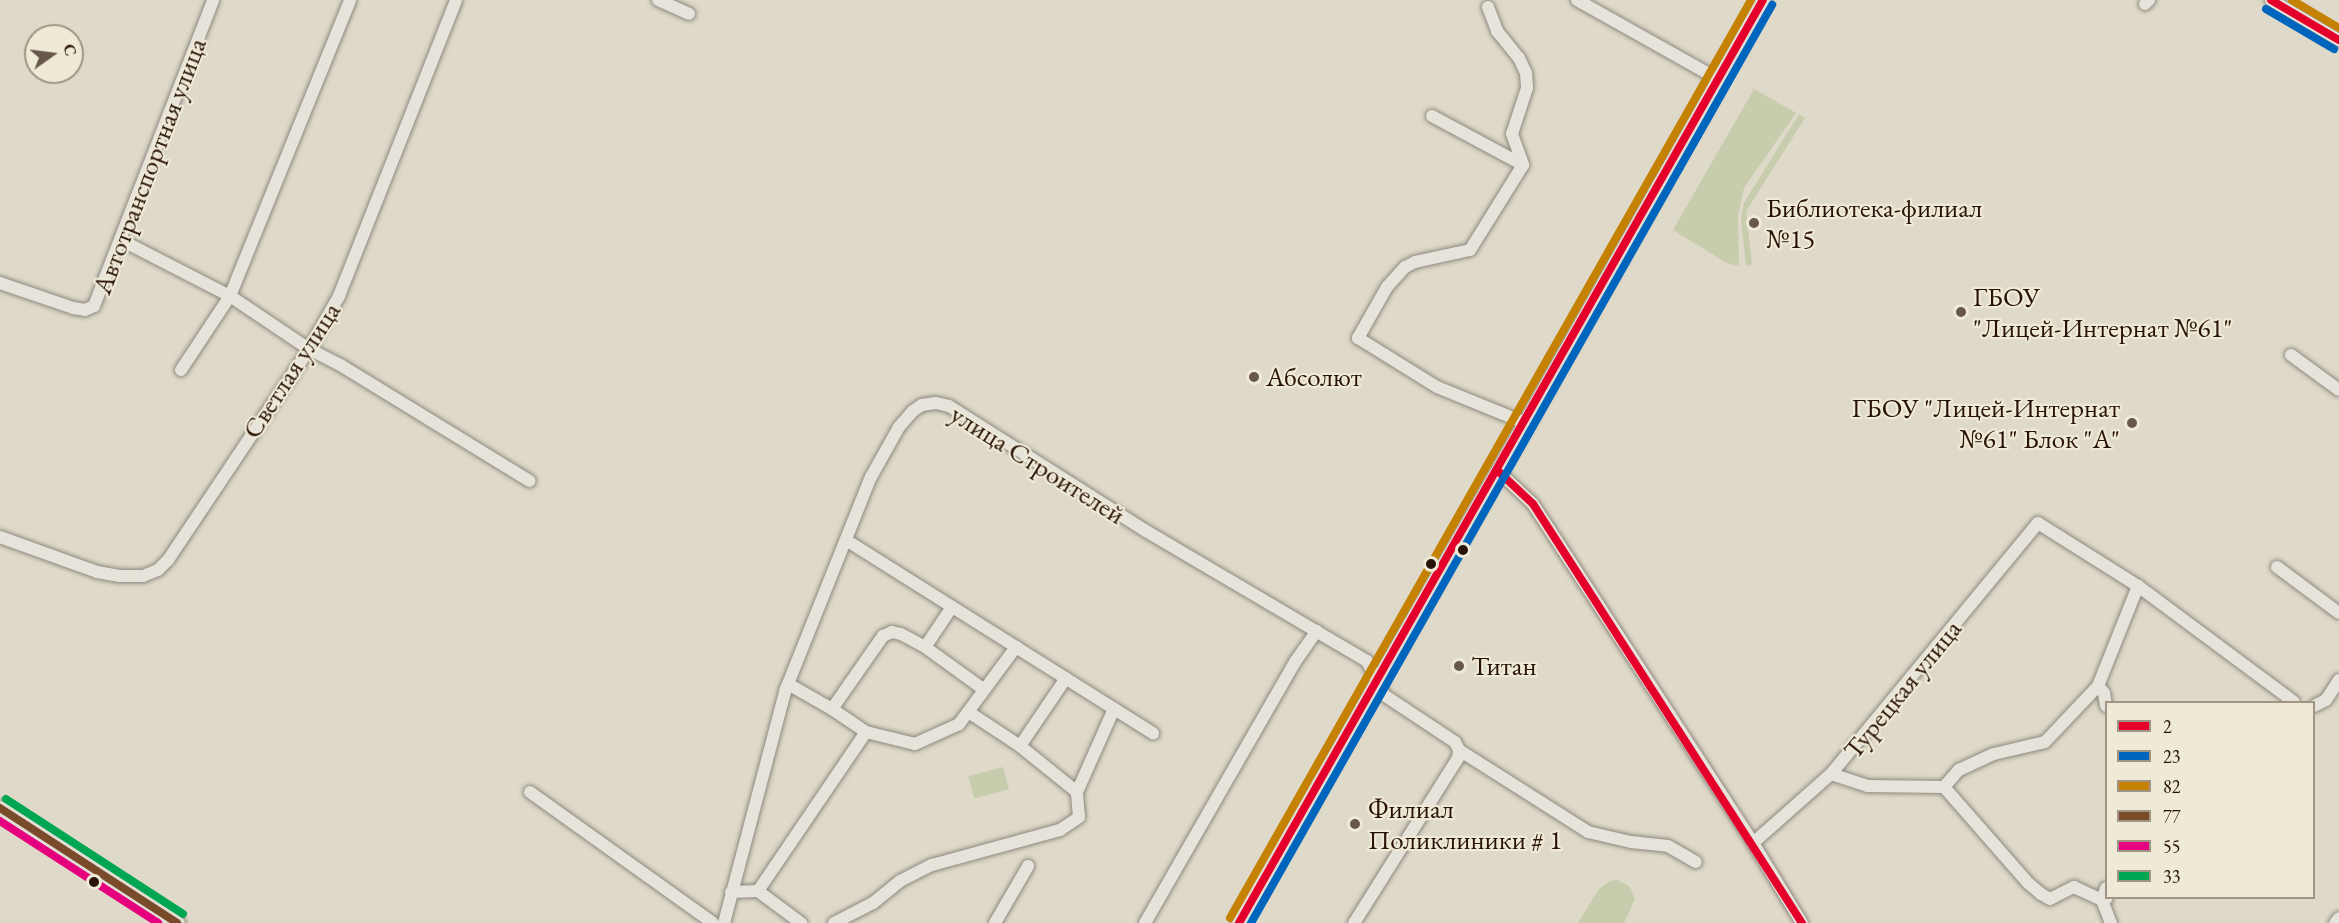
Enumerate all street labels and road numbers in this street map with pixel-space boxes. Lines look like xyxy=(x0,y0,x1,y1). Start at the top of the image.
street label: Автотранспортная улица xyxy=(85,33,213,299)
street label: Светлая улица xyxy=(235,296,347,444)
street label: улица Строителей xyxy=(945,397,1131,531)
street label: Турецкая улица xyxy=(1836,613,1968,765)

